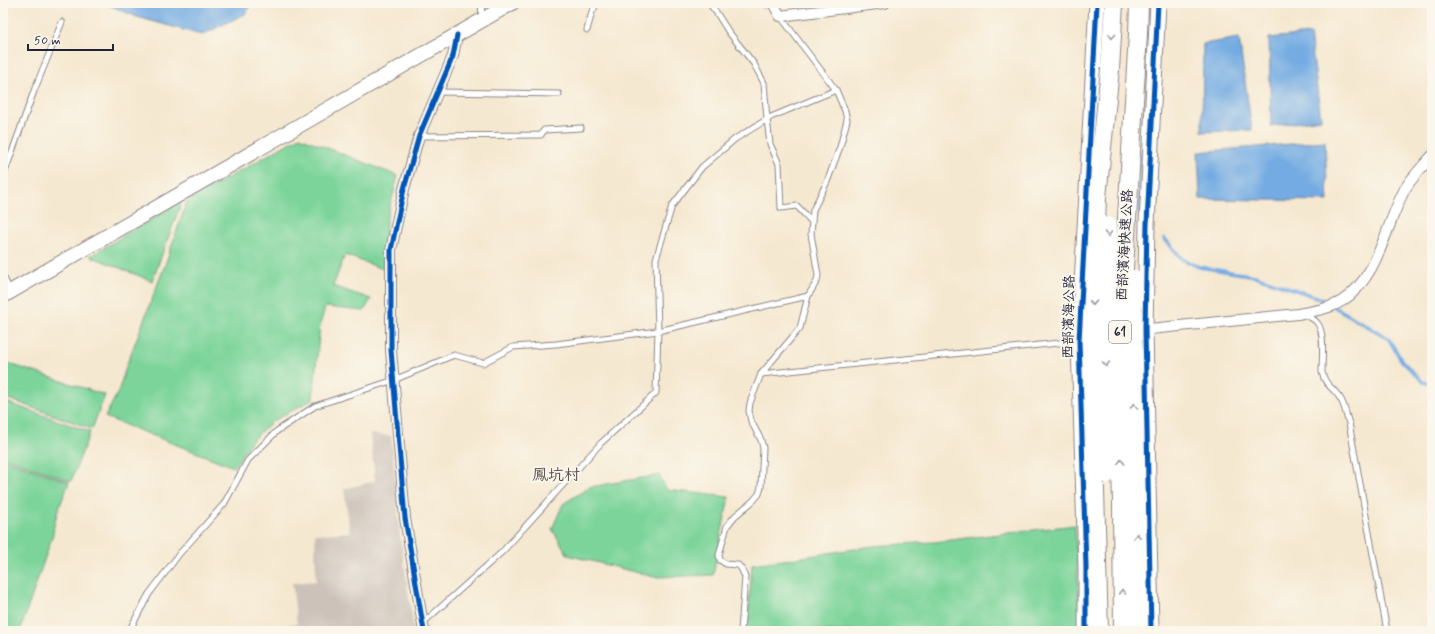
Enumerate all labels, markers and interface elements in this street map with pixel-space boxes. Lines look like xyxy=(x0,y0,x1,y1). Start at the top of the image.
scale bar xyxy=(28,26,113,52)
text: 50 m xyxy=(34,33,61,49)
one-way arrow xyxy=(1108,33,1117,39)
street label: 西部濱海快速公路 xyxy=(1113,189,1137,301)
one-way arrow xyxy=(1104,231,1112,237)
street label: 西部濱海公路 xyxy=(1059,275,1079,359)
one-way arrow xyxy=(1088,300,1097,306)
road number: 61 xyxy=(1109,321,1131,343)
one-way arrow xyxy=(1102,361,1110,367)
one-way arrow xyxy=(1130,403,1138,409)
one-way arrow xyxy=(1117,459,1125,465)
district label: 鳳坑村 xyxy=(532,465,580,486)
one-way arrow xyxy=(1133,533,1141,539)
one-way arrow xyxy=(1118,589,1126,595)

